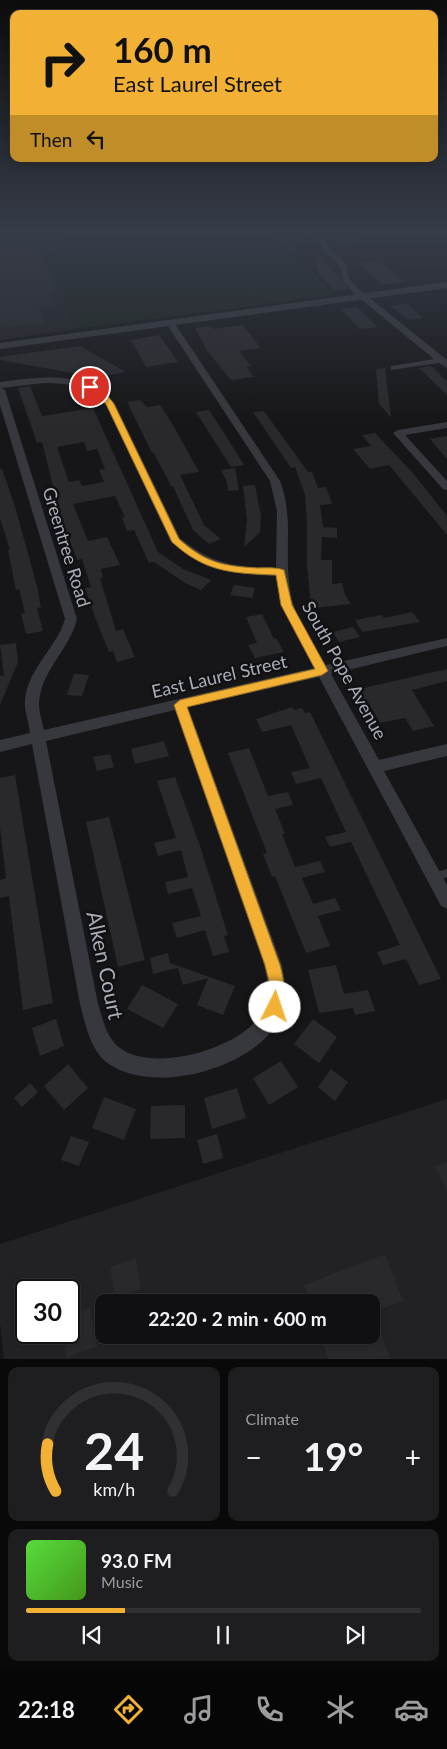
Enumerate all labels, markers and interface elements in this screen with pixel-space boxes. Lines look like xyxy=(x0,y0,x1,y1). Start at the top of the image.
text: 160 m xyxy=(113,28,212,70)
icon: right xyxy=(30,30,95,95)
text: East Laurel Street xyxy=(113,70,282,97)
icon: left xyxy=(82,125,110,153)
text: Then xyxy=(30,128,72,151)
pin xyxy=(69,366,111,408)
icon: arrive xyxy=(76,373,104,401)
street label: Greentree Road xyxy=(38,484,96,610)
street label: South Pope Avenue xyxy=(298,597,392,743)
street label: East Laurel Street xyxy=(149,650,289,702)
street label: Alken Court xyxy=(82,909,130,1022)
position arrow xyxy=(248,980,300,1032)
speed limit sign: 30 xyxy=(15,1279,80,1344)
text: 22:20 · 2 min · 600 m xyxy=(148,1307,327,1330)
text: Climate xyxy=(246,1409,299,1428)
text: 24 xyxy=(84,1419,144,1481)
text: 19° xyxy=(303,1433,363,1479)
text: − xyxy=(246,1440,262,1474)
text: + xyxy=(405,1440,421,1474)
text: km/h xyxy=(93,1478,135,1500)
text: 93.0 FM xyxy=(101,1549,172,1572)
text: Music xyxy=(101,1572,143,1591)
icon: previous xyxy=(78,1621,106,1649)
icon: pause xyxy=(209,1621,237,1649)
icon: next xyxy=(341,1621,369,1649)
icon: directions xyxy=(111,1692,146,1727)
icon: music xyxy=(181,1692,216,1727)
icon: phone xyxy=(252,1692,287,1727)
icon: climate xyxy=(323,1692,358,1727)
icon: car xyxy=(394,1692,429,1727)
text: 22:18 xyxy=(18,1696,75,1723)

